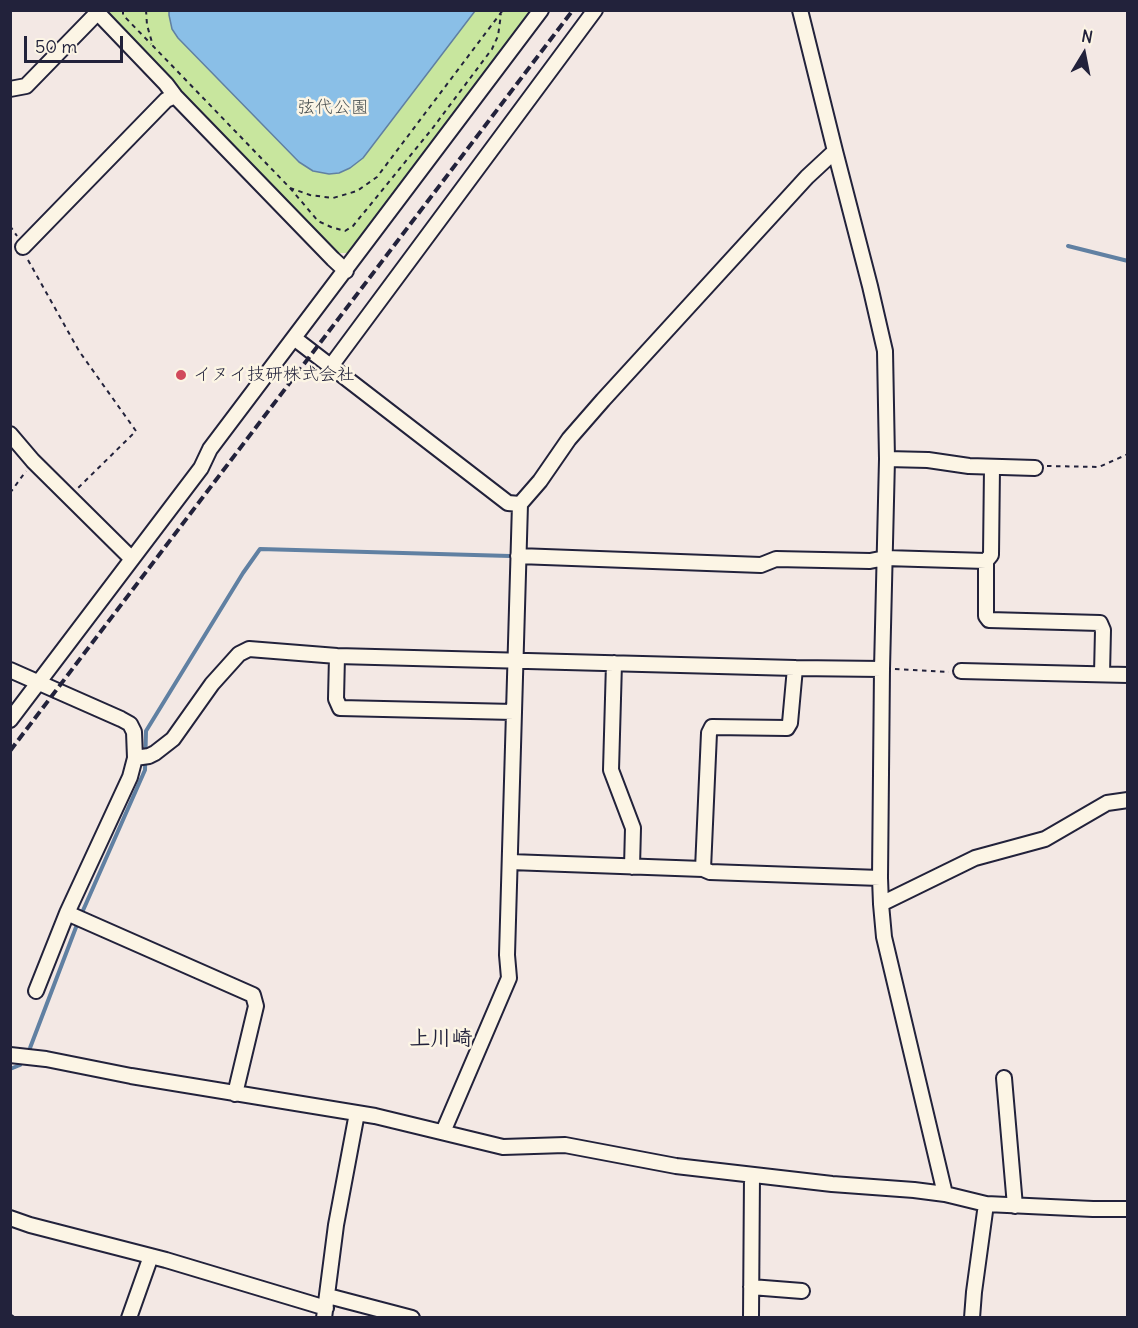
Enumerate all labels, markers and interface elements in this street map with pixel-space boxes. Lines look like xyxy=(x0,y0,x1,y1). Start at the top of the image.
scale bar xyxy=(27,24,126,62)
north arrow xyxy=(1054,24,1114,84)
text: N xyxy=(1080,25,1094,47)
text: 50 m xyxy=(35,35,77,58)
park label: 弦代公園 xyxy=(297,97,369,119)
place label: イヌイ技研株式会社 xyxy=(193,364,355,386)
marker: イヌイ技研株式会社 xyxy=(174,368,188,382)
district label: 上川崎 xyxy=(410,1026,472,1052)

